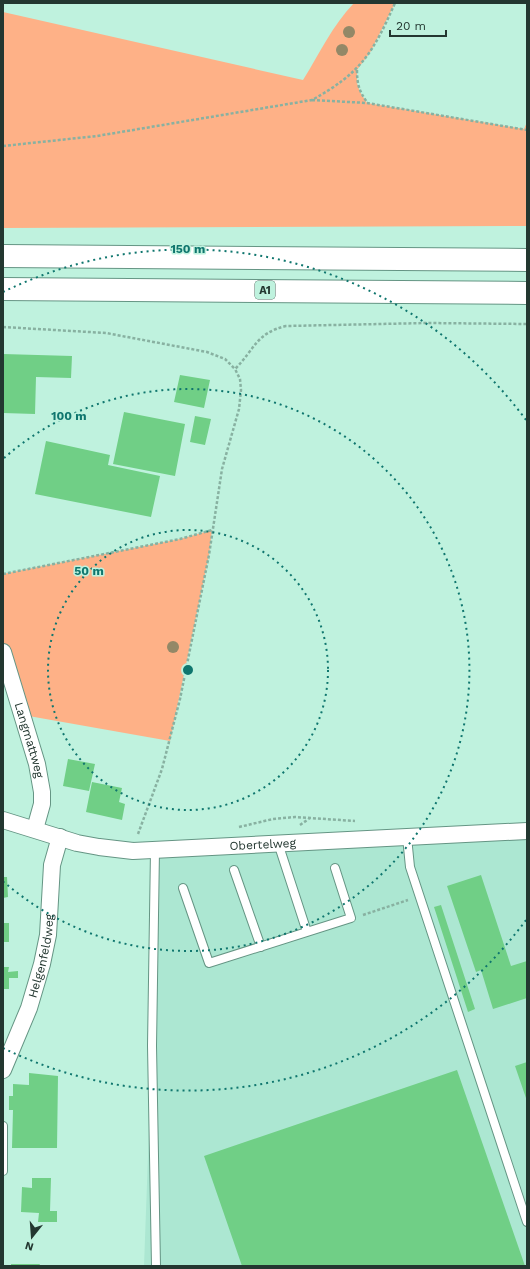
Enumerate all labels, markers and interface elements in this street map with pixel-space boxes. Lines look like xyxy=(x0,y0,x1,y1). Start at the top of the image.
scale bar xyxy=(390,12,446,38)
text: 20 m xyxy=(396,19,426,33)
text: 150 m xyxy=(171,242,205,256)
road number: A1 xyxy=(255,281,275,299)
text: 100 m xyxy=(51,409,87,423)
text: 50 m xyxy=(74,564,104,578)
centre of rings xyxy=(181,663,195,677)
street label: Langmattweg xyxy=(12,701,46,780)
street label: Obertelweg xyxy=(229,836,297,853)
street label: Helgenfeldweg xyxy=(25,913,56,1000)
north arrow xyxy=(12,1217,52,1257)
text: N xyxy=(23,1239,35,1253)

